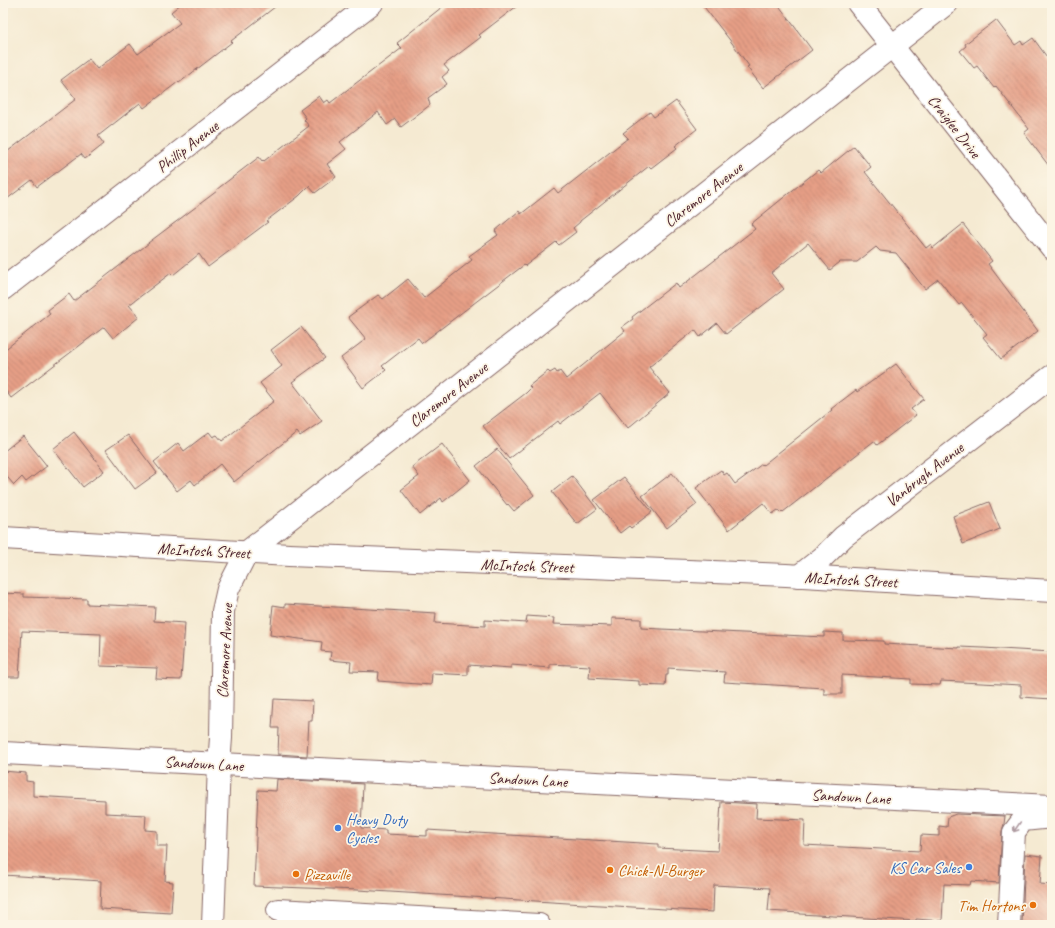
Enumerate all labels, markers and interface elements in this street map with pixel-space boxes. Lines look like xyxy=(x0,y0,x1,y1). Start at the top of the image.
street label: Craiglee Drive xyxy=(923,91,986,164)
street label: Phillip Avenue xyxy=(153,115,224,177)
street label: Claremore Avenue xyxy=(660,157,748,232)
street label: Claremore Avenue xyxy=(405,357,493,432)
street label: Vanbrugh Avenue xyxy=(882,437,969,511)
street label: McIntosh Street xyxy=(157,539,253,564)
street label: McIntosh Street xyxy=(480,554,575,578)
street label: McIntosh Street xyxy=(804,568,900,593)
street label: Claremore Avenue xyxy=(213,602,238,699)
street label: Sandown Lane xyxy=(164,752,246,776)
street label: Sandown Lane xyxy=(488,768,570,792)
street label: Sandown Lane xyxy=(811,785,893,809)
place label: Heavy Duty Cycles xyxy=(346,810,409,848)
one-way arrow xyxy=(1013,822,1022,833)
marker: Heavy Duty Cycles xyxy=(333,823,343,833)
place label: KS Car Sales xyxy=(890,858,963,878)
place label: Chick-N-Burger xyxy=(618,861,705,881)
marker: KS Car Sales xyxy=(964,862,974,872)
place label: Pizzaville xyxy=(304,865,352,885)
marker: Chick-N-Burger xyxy=(605,865,615,875)
marker: Pizzaville xyxy=(291,869,301,879)
place label: Tim Hortons xyxy=(958,896,1027,916)
marker: Tim Hortons xyxy=(1028,900,1038,910)

